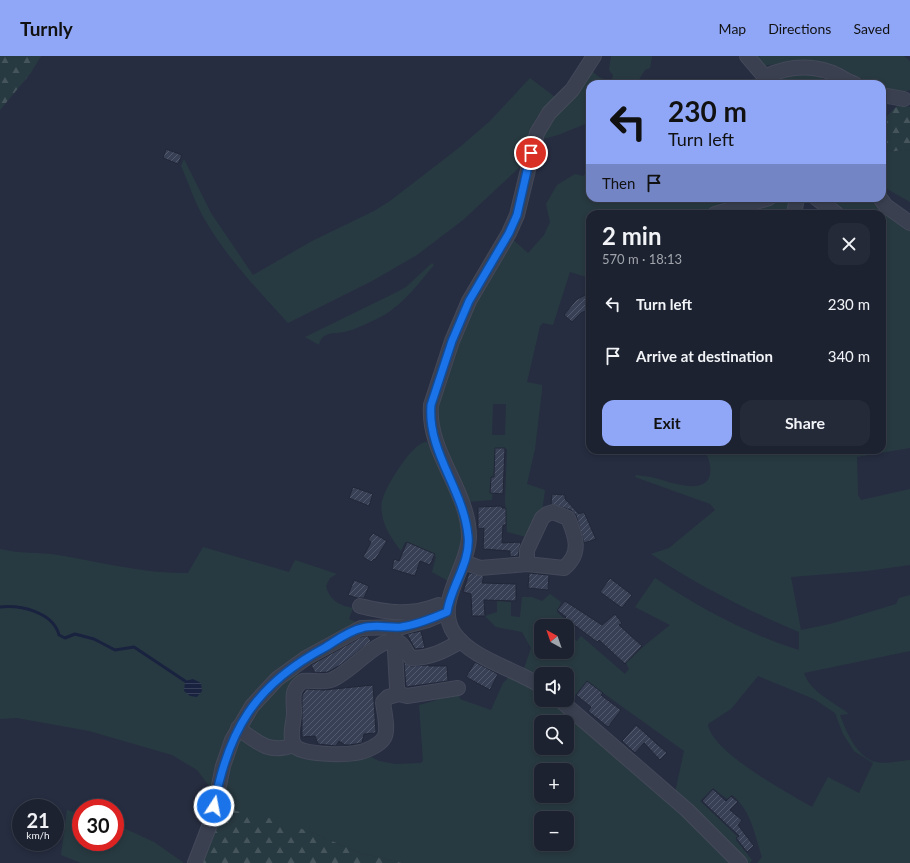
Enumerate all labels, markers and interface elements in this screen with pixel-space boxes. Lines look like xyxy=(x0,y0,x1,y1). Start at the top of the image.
text: Turnly xyxy=(20,17,73,40)
text: Map xyxy=(719,20,746,37)
text: Directions xyxy=(768,20,831,37)
text: Saved xyxy=(853,20,890,37)
text: 230 m xyxy=(668,94,747,128)
icon: left xyxy=(602,96,654,148)
text: Turn left xyxy=(668,128,734,150)
pin xyxy=(514,136,548,170)
icon: arrive xyxy=(520,142,542,164)
icon: arrive xyxy=(643,172,665,194)
text: Then xyxy=(602,174,635,192)
text: 2 min xyxy=(602,221,662,250)
button: close xyxy=(828,223,870,265)
text: 570 m · 18:13 xyxy=(602,251,682,267)
icon: left xyxy=(602,293,624,315)
text: Turn left xyxy=(636,295,692,313)
text: 230 m xyxy=(828,295,870,313)
icon: arrive xyxy=(602,345,624,367)
text: Arrive at destination xyxy=(636,347,773,365)
text: 340 m xyxy=(828,347,870,365)
button: Exit xyxy=(602,400,732,446)
button: Share xyxy=(740,400,870,446)
north arrow xyxy=(534,619,574,659)
map controls xyxy=(534,619,574,851)
button: sound xyxy=(534,667,574,707)
button: search xyxy=(534,715,574,755)
button: + xyxy=(534,763,574,803)
position arrow xyxy=(193,785,235,827)
speed limit sign: 30 xyxy=(72,799,124,851)
text: 21 xyxy=(26,808,50,832)
button: − xyxy=(534,811,574,851)
text: km/h xyxy=(26,829,50,841)

